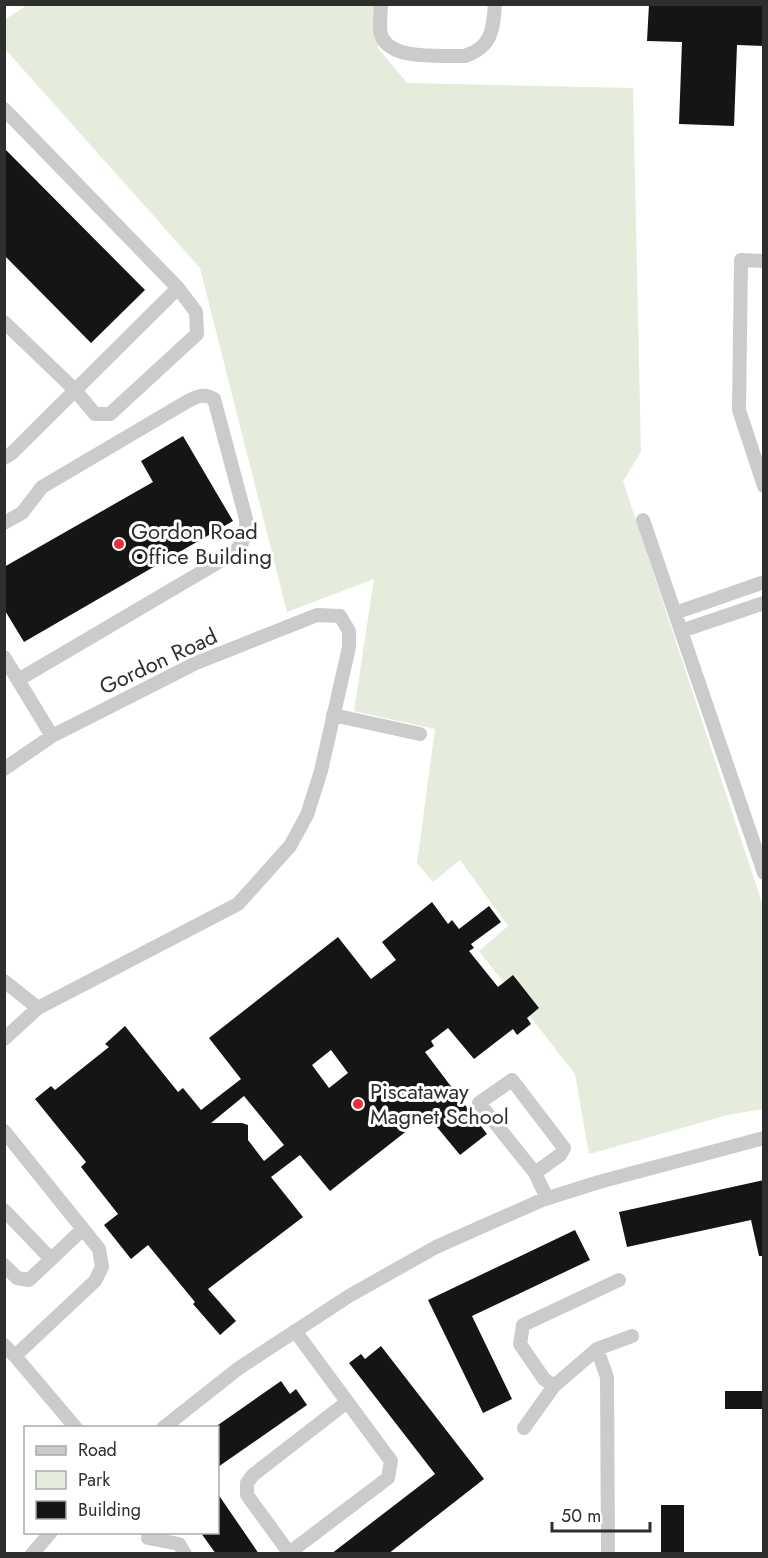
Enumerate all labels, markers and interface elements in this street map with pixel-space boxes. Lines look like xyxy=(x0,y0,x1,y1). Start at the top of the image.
place label: Gordon Road Office Building xyxy=(131,515,272,572)
marker: Gordon Road Office Building xyxy=(112,537,126,551)
street label: Gordon Road xyxy=(94,620,222,702)
place label: Piscataway Magnet School xyxy=(370,1075,509,1132)
marker: Piscataway Magnet School xyxy=(351,1097,365,1111)
legend xyxy=(24,1426,219,1534)
text: Road xyxy=(78,1437,117,1463)
text: Park xyxy=(78,1467,110,1493)
scale bar xyxy=(552,1495,650,1533)
text: Building xyxy=(78,1497,141,1523)
text: 50 m xyxy=(561,1503,601,1529)

